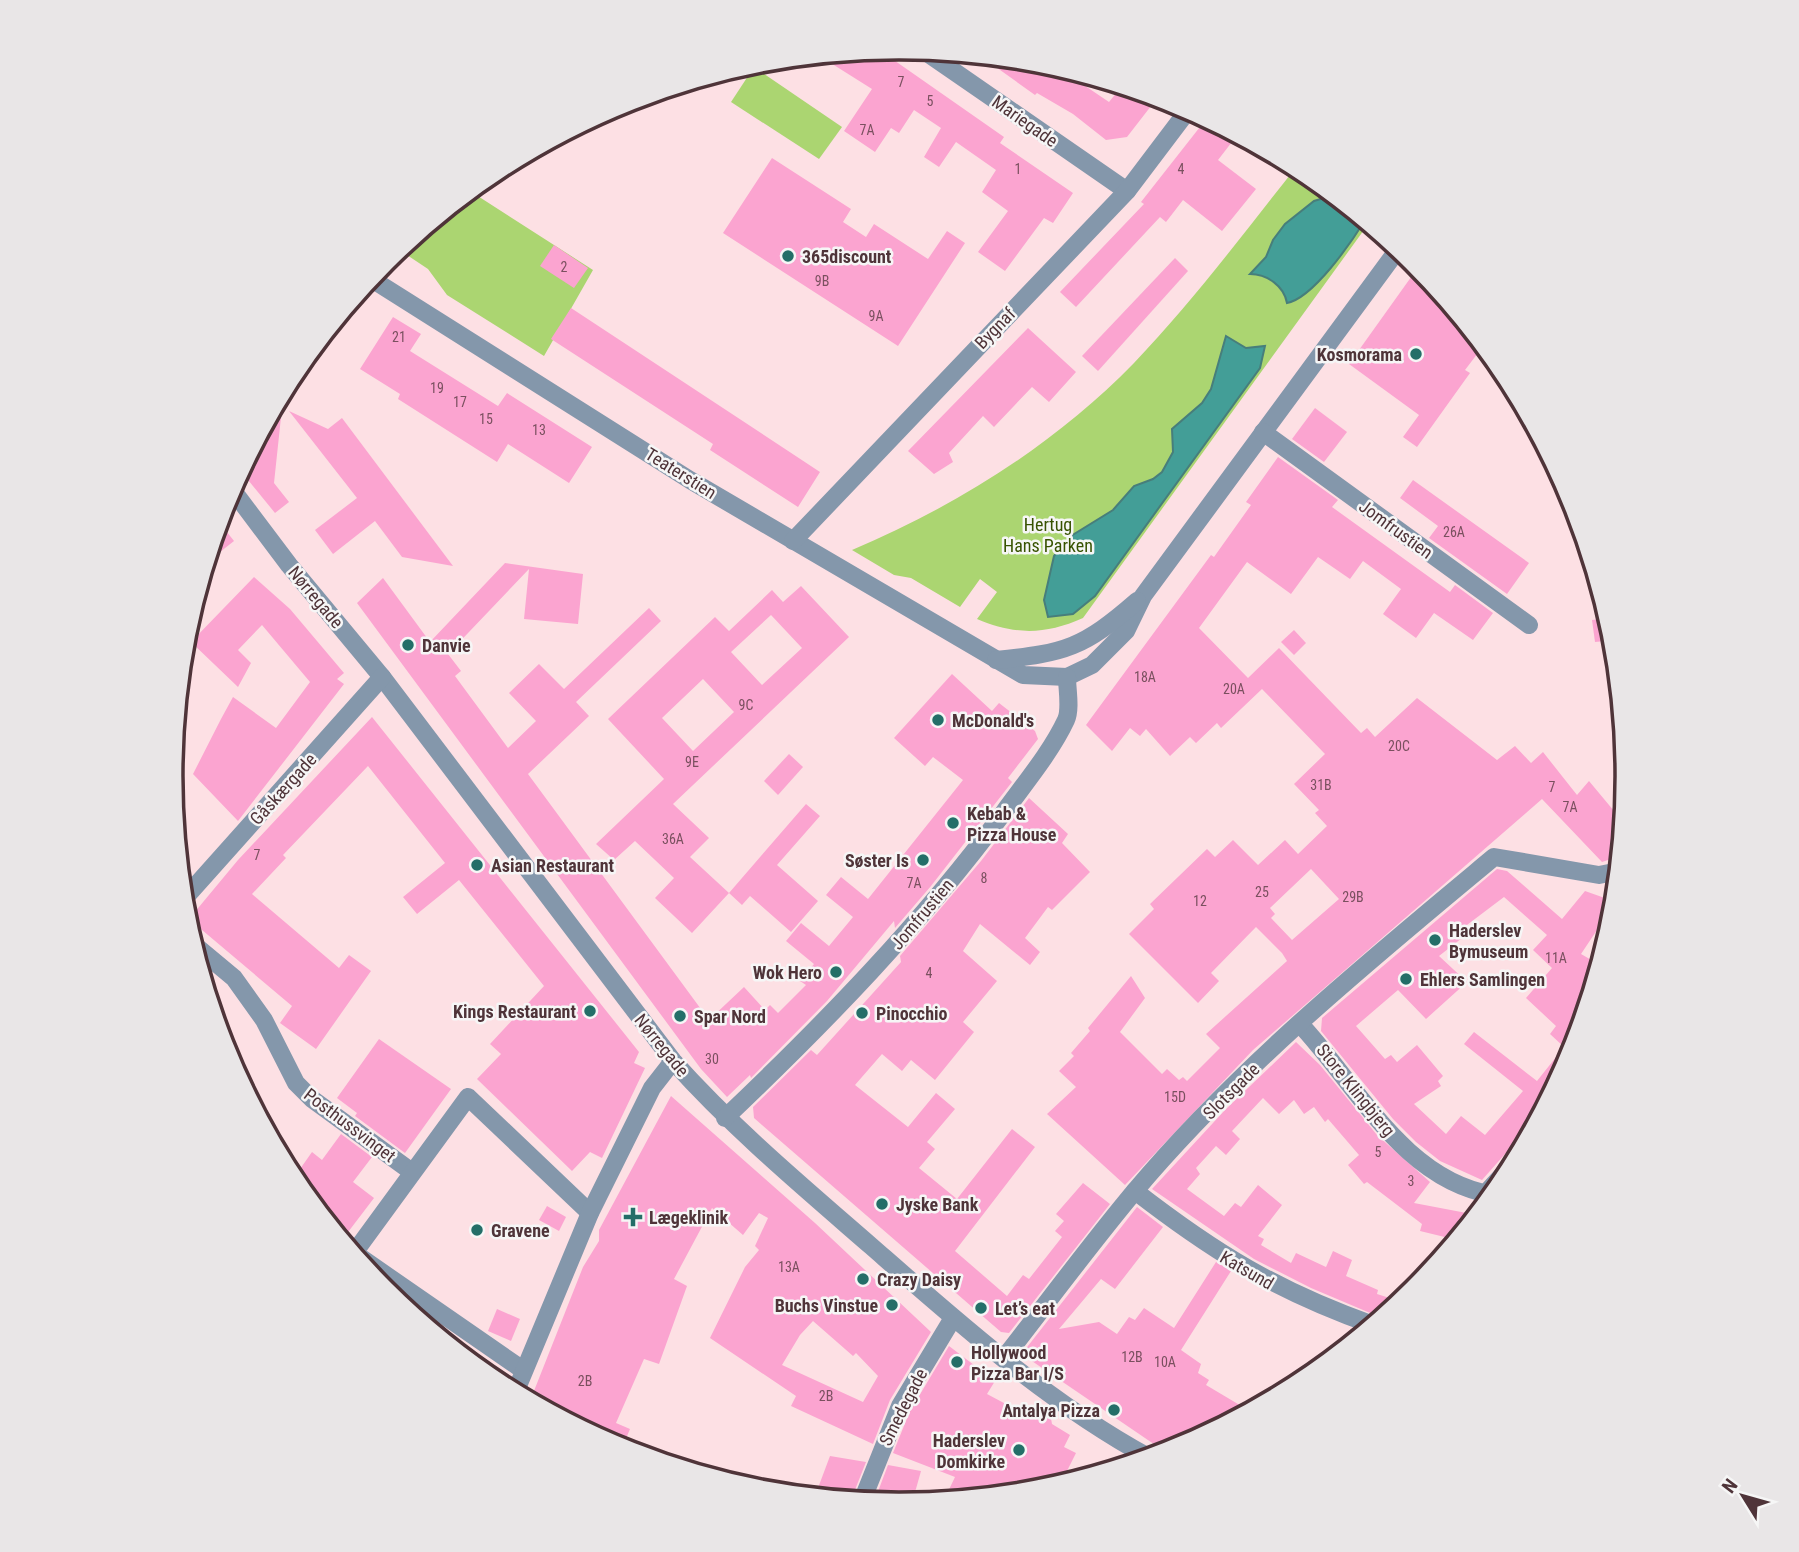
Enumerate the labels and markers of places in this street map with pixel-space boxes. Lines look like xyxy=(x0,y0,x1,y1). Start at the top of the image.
place label: 365discount xyxy=(802,246,892,267)
marker: 365discount xyxy=(780,248,796,264)
place label: Kosmorama xyxy=(1317,344,1402,365)
marker: Kosmorama xyxy=(1408,346,1424,362)
place label: Danvie xyxy=(422,635,471,656)
marker: Danvie xyxy=(400,637,416,653)
place label: McDonald's xyxy=(952,710,1034,731)
marker: McDonald's xyxy=(930,712,946,728)
place label: Kebab & Pizza House xyxy=(967,803,1057,845)
marker: Kebab & Pizza House xyxy=(945,815,961,831)
place label: Søster Is xyxy=(845,850,909,871)
marker: Søster Is xyxy=(915,852,931,868)
place label: Asian Restaurant xyxy=(491,855,615,876)
marker: Asian Restaurant xyxy=(469,857,485,873)
place label: Haderslev Bymuseum xyxy=(1449,920,1528,962)
marker: Haderslev Bymuseum xyxy=(1427,932,1443,948)
place label: Wok Hero xyxy=(753,962,822,983)
marker: Wok Hero xyxy=(828,964,844,980)
place label: Ehlers Samlingen xyxy=(1420,969,1545,990)
marker: Ehlers Samlingen xyxy=(1398,971,1414,987)
place label: Kings Restaurant xyxy=(453,1001,576,1022)
marker: Kings Restaurant xyxy=(582,1003,598,1019)
place label: Pinocchio xyxy=(876,1003,948,1024)
marker: Pinocchio xyxy=(854,1005,870,1021)
place label: Spar Nord xyxy=(694,1006,766,1027)
marker: Spar Nord xyxy=(672,1008,688,1024)
place label: Jyske Bank xyxy=(896,1194,979,1215)
marker: Jyske Bank xyxy=(874,1196,890,1212)
marker: Lægeklinik xyxy=(623,1207,643,1227)
place label: Lægeklinik xyxy=(649,1207,728,1228)
place label: Gravene xyxy=(491,1220,550,1241)
marker: Gravene xyxy=(469,1222,485,1238)
place label: Crazy Daisy xyxy=(877,1269,961,1290)
marker: Crazy Daisy xyxy=(855,1271,871,1287)
place label: Buchs Vinstue xyxy=(775,1295,878,1316)
marker: Buchs Vinstue xyxy=(884,1297,900,1313)
place label: Let’s eat xyxy=(995,1298,1055,1319)
marker: Let’s eat xyxy=(973,1300,989,1316)
place label: Hollywood Pizza Bar I/S xyxy=(971,1342,1064,1384)
marker: Hollywood Pizza Bar I/S xyxy=(949,1354,965,1370)
place label: Antalya Pizza xyxy=(1002,1400,1100,1421)
marker: Antalya Pizza xyxy=(1106,1402,1122,1418)
place label: Haderslev Domkirke xyxy=(933,1430,1005,1472)
marker: Haderslev Domkirke xyxy=(1011,1442,1027,1458)

